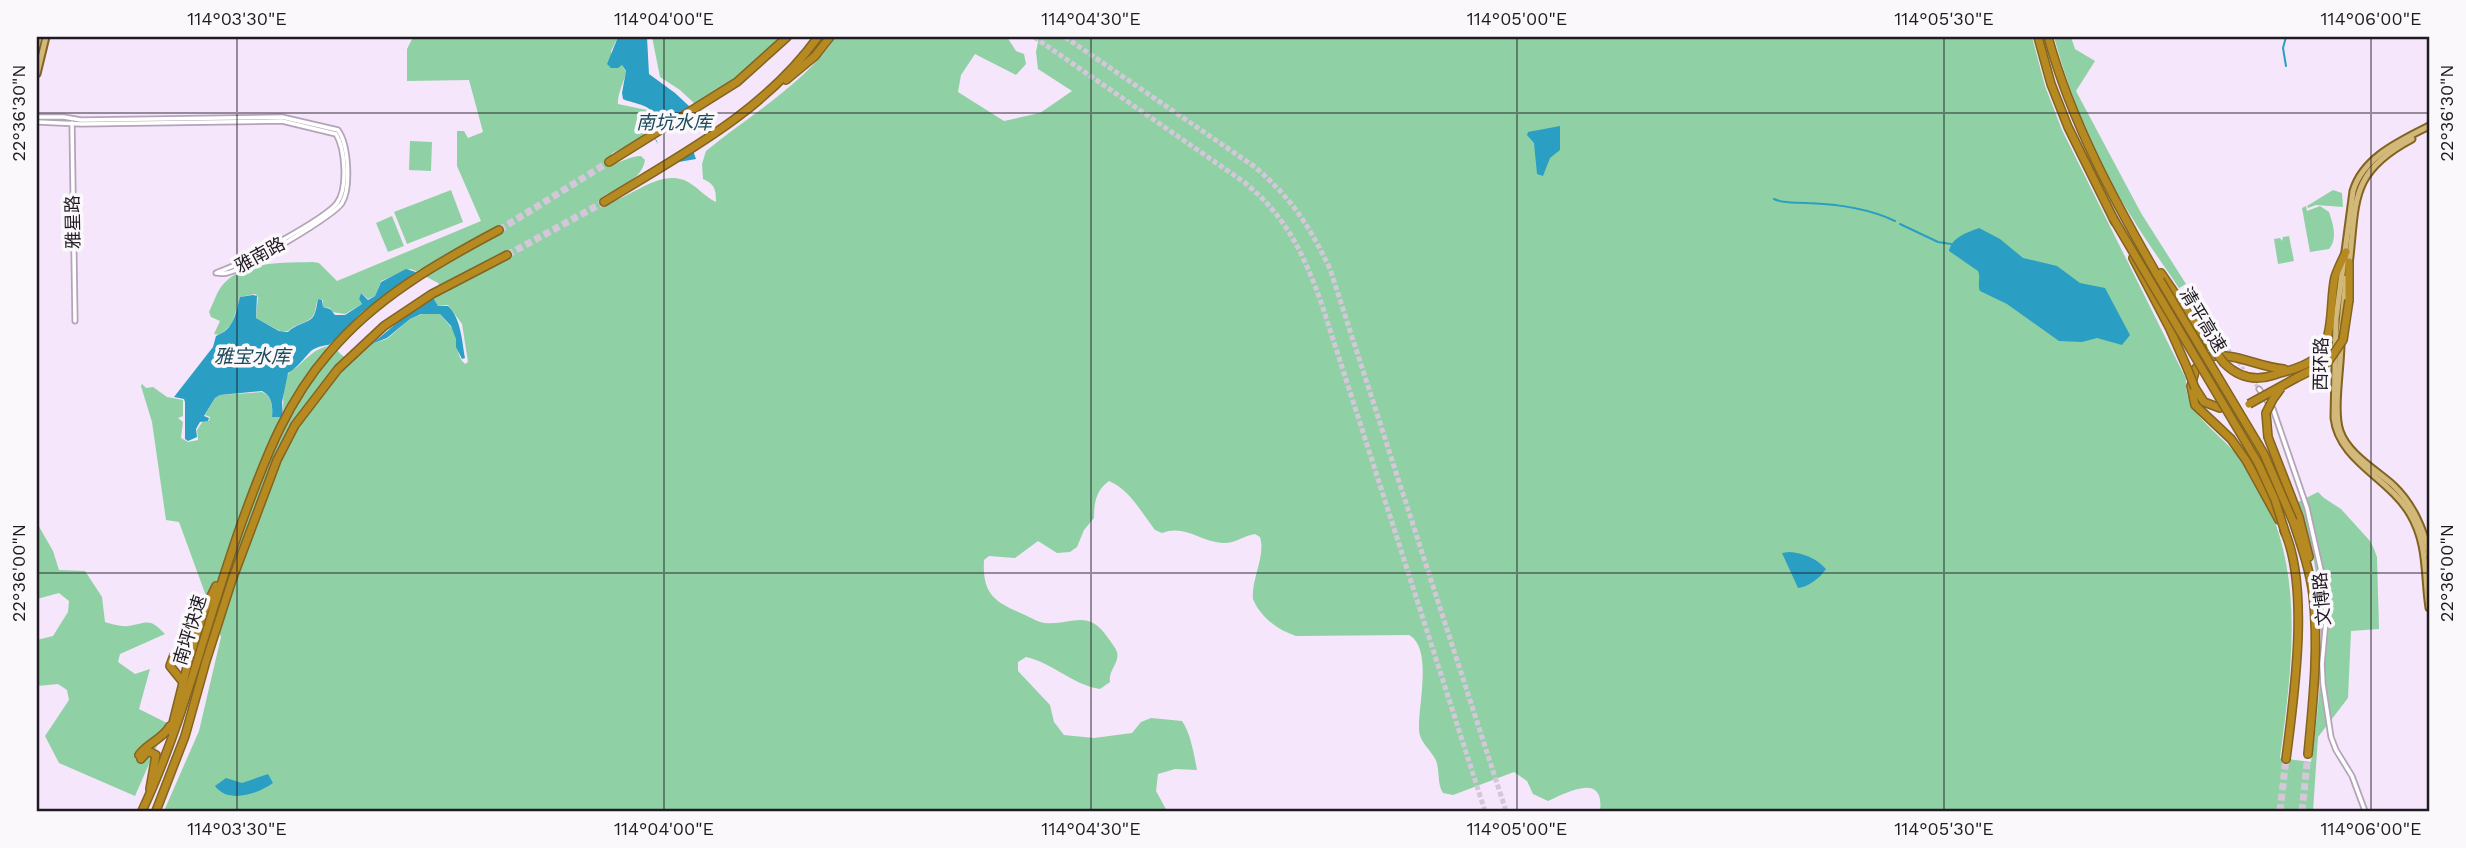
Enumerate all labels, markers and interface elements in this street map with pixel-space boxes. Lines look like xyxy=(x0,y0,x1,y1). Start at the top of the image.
text: 114°03'30"E xyxy=(187,8,287,29)
text: 114°04'00"E xyxy=(614,8,714,29)
text: 114°04'30"E xyxy=(1041,8,1141,29)
text: 114°05'00"E xyxy=(1467,8,1567,29)
text: 114°05'30"E xyxy=(1894,8,1994,29)
text: 114°06'00"E xyxy=(2321,8,2421,29)
text: 22°36'30"N xyxy=(8,64,29,162)
text: 22°36'30"N xyxy=(2436,64,2457,162)
water label: 南坑水库 xyxy=(636,111,715,134)
street label: 雅星路 xyxy=(62,195,83,249)
street label: 雅南路 xyxy=(231,232,288,277)
street label: 清平高速 xyxy=(2176,283,2231,356)
street label: 西环路 xyxy=(2310,337,2331,391)
water label: 雅宝水库 xyxy=(214,345,293,368)
text: 22°36'00"N xyxy=(8,524,29,622)
text: 22°36'00"N xyxy=(2436,524,2457,622)
street label: 文博路 xyxy=(2309,571,2334,627)
street label: 南坪快速 xyxy=(169,592,210,667)
text: 114°03'30"E xyxy=(187,818,287,839)
text: 114°04'00"E xyxy=(614,818,714,839)
text: 114°04'30"E xyxy=(1041,818,1141,839)
text: 114°05'00"E xyxy=(1467,818,1567,839)
text: 114°05'30"E xyxy=(1894,818,1994,839)
text: 114°06'00"E xyxy=(2321,818,2421,839)

